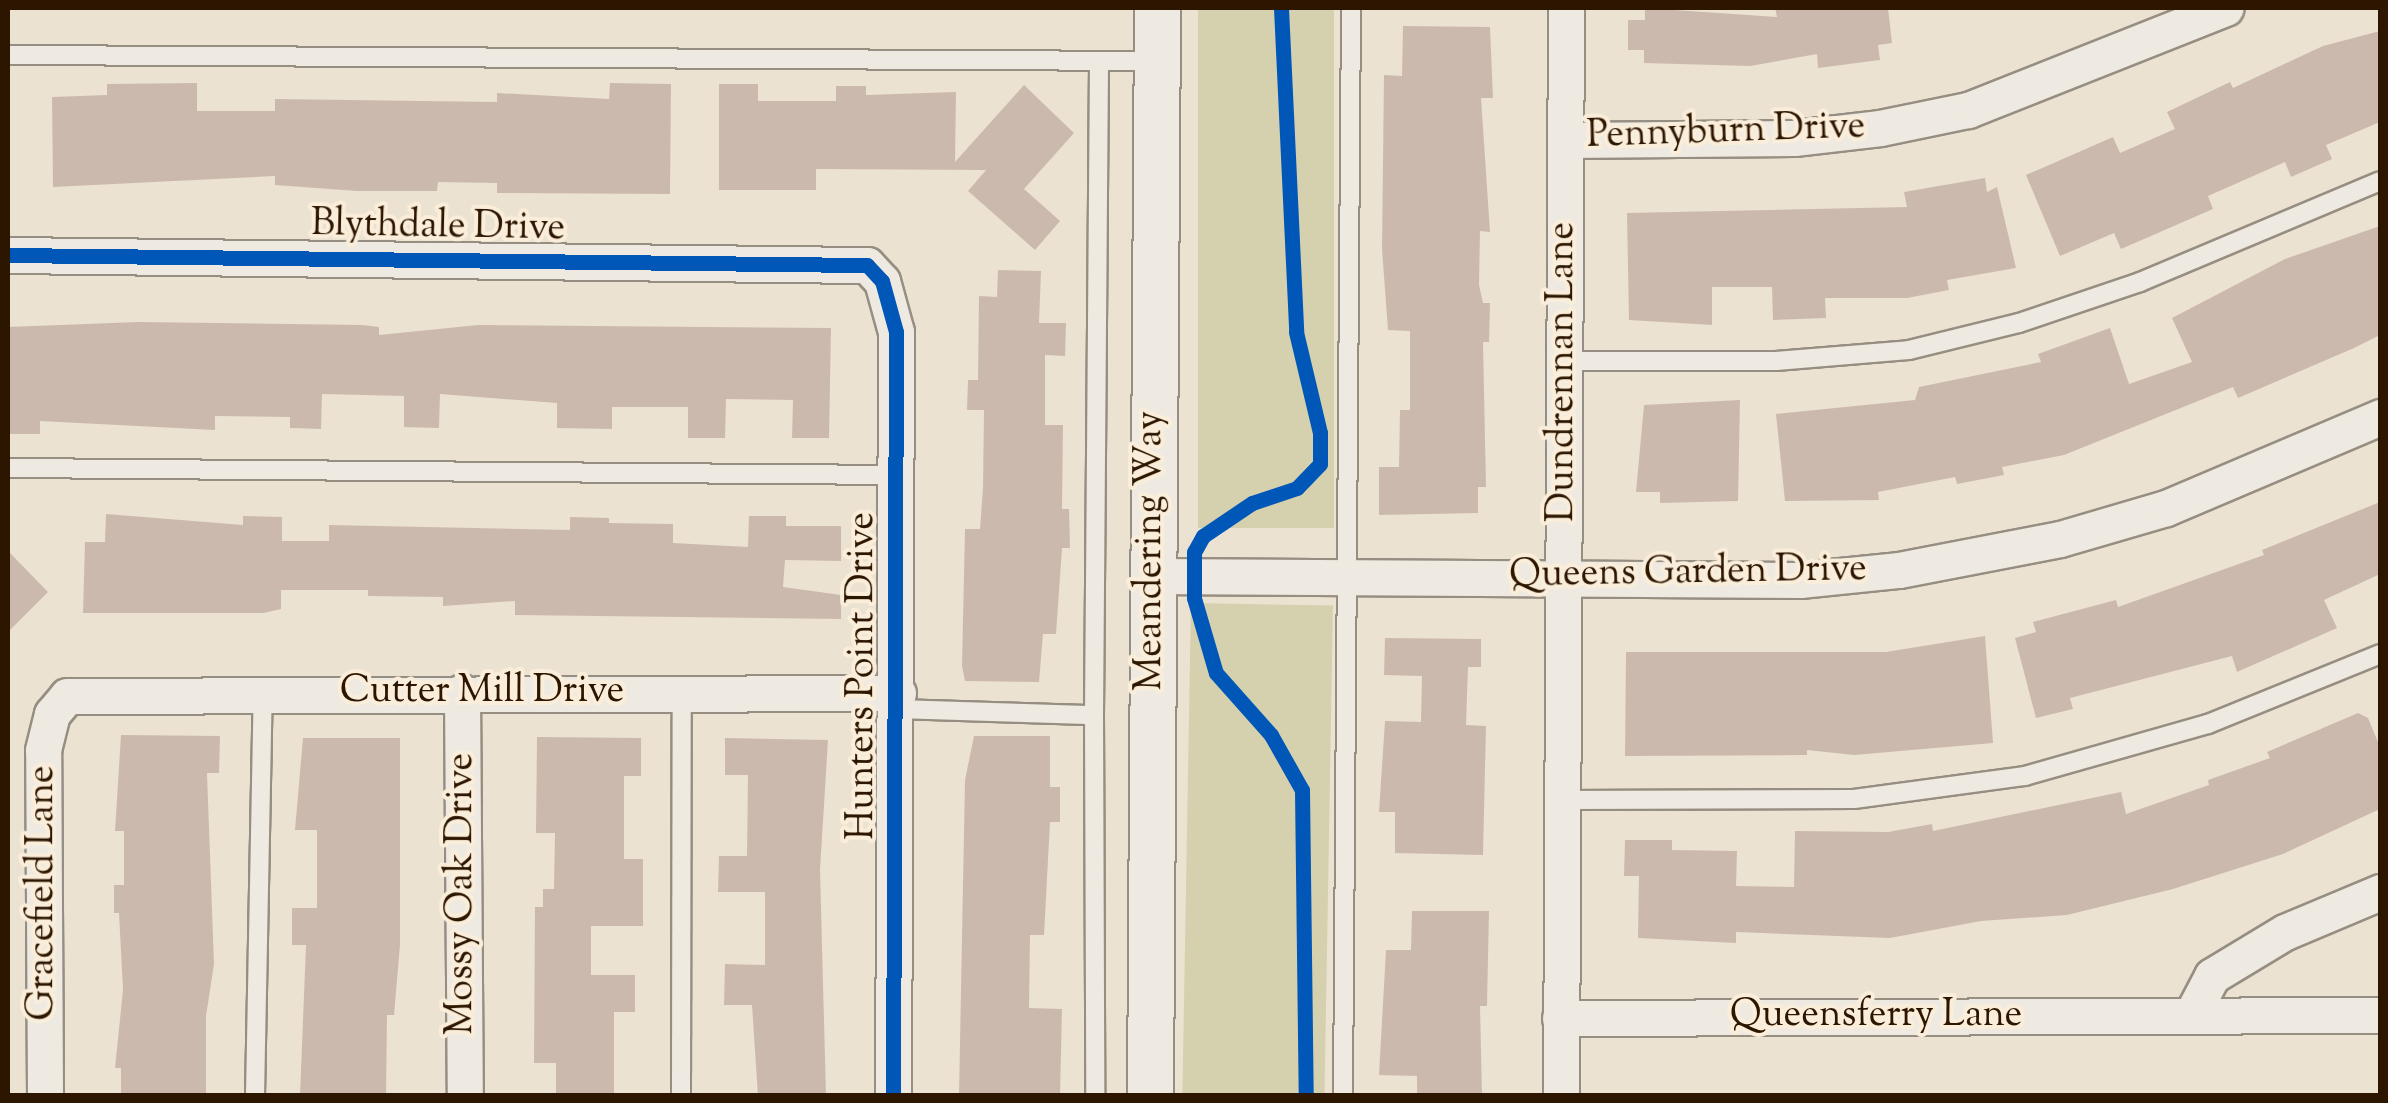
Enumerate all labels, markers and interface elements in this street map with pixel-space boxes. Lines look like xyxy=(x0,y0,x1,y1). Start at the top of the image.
street label: Pennyburn Drive xyxy=(1586,105,1866,161)
street label: Blythdale Drive xyxy=(310,203,566,253)
street label: Dundrennan Lane xyxy=(1541,222,1587,522)
street label: Meandering Way xyxy=(1129,411,1175,691)
street label: Hunters Point Drive xyxy=(841,512,887,840)
street label: Queens Garden Drive xyxy=(1509,548,1867,600)
street label: Cutter Mill Drive xyxy=(340,670,624,716)
street label: Mossy Oak Drive xyxy=(440,753,486,1035)
street label: Gracefield Lane xyxy=(21,765,67,1021)
street label: Queensferry Lane xyxy=(1730,994,2022,1040)

